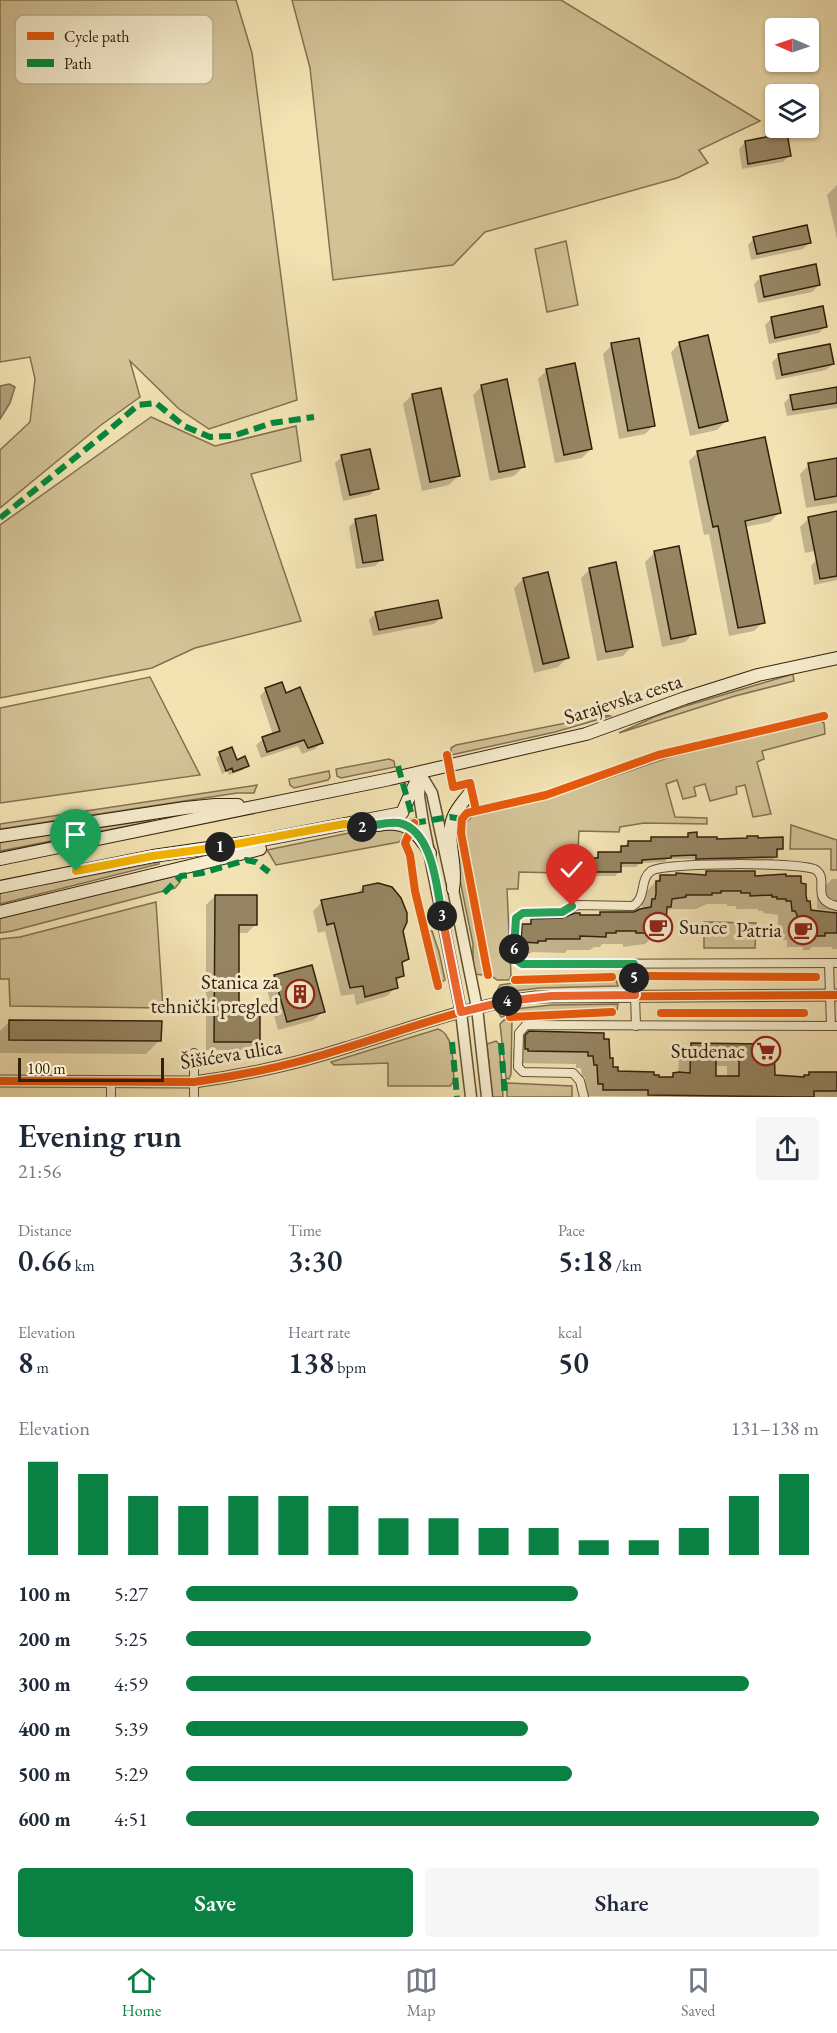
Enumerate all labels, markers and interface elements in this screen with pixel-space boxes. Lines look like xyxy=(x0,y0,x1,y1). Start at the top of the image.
legend xyxy=(15,15,213,84)
north arrow xyxy=(765,18,819,72)
map controls xyxy=(765,18,819,138)
text: Cycle path xyxy=(64,26,129,47)
text: Path xyxy=(64,53,92,74)
button: layers xyxy=(765,84,819,138)
street label: Sarajevska cesta xyxy=(560,667,686,730)
pin xyxy=(50,809,101,871)
pin: 2 xyxy=(347,812,377,842)
text: 2 xyxy=(358,816,366,837)
icon: arrive xyxy=(59,818,92,851)
pin: 1 xyxy=(205,832,235,862)
text: 1 xyxy=(216,836,224,857)
pin xyxy=(546,844,597,906)
icon: check xyxy=(555,853,588,886)
pin: 3 xyxy=(427,901,457,931)
text: 3 xyxy=(438,905,446,926)
cafe icon: Sunce xyxy=(642,911,674,943)
place label: Sunce xyxy=(679,913,727,940)
cafe icon: Patria xyxy=(787,914,819,946)
place label: Patria xyxy=(736,916,783,943)
pin: 6 xyxy=(499,934,529,964)
text: 6 xyxy=(510,938,518,959)
pin: 5 xyxy=(619,963,649,993)
text: 5 xyxy=(630,967,638,988)
place label: Stanica za tehnički pregled xyxy=(151,968,280,1019)
building icon: Stanica za tehnički pregled xyxy=(284,978,316,1010)
pin: 4 xyxy=(492,986,522,1016)
text: 4 xyxy=(503,990,511,1011)
street label: Šišićeva ulica xyxy=(178,1032,284,1075)
supermarket icon: Studenac xyxy=(750,1035,782,1067)
place label: Studenac xyxy=(671,1037,745,1064)
scale bar xyxy=(18,1055,164,1082)
text: 100 m xyxy=(27,1058,66,1079)
text: Evening run xyxy=(18,1114,182,1157)
button: share xyxy=(756,1117,819,1180)
text: 21:56 xyxy=(18,1158,61,1184)
text: Distance xyxy=(18,1220,71,1241)
text: Time xyxy=(288,1220,321,1241)
text: Pace xyxy=(558,1220,585,1241)
text: 0.66 xyxy=(18,1241,71,1280)
text: 3:30 xyxy=(288,1241,342,1280)
text: 5:18 xyxy=(558,1241,612,1280)
text: km xyxy=(71,1255,95,1276)
text: /km xyxy=(612,1255,642,1276)
text: Elevation xyxy=(18,1322,76,1343)
text: Heart rate xyxy=(288,1322,350,1343)
text: kcal xyxy=(558,1322,582,1343)
text: 8 xyxy=(18,1343,33,1382)
text: 138 xyxy=(288,1343,334,1382)
text: 50 xyxy=(558,1343,589,1382)
text: m xyxy=(33,1357,49,1378)
text: bpm xyxy=(334,1357,366,1378)
text: Elevation xyxy=(18,1415,90,1441)
text: 131–138 m xyxy=(731,1415,819,1441)
text: 100 m xyxy=(18,1581,71,1607)
text: 5:27 xyxy=(114,1581,148,1607)
text: 200 m xyxy=(18,1626,71,1652)
text: 5:25 xyxy=(114,1626,148,1652)
text: 300 m xyxy=(18,1671,71,1697)
text: 4:59 xyxy=(114,1671,148,1697)
text: 400 m xyxy=(18,1716,71,1742)
text: 5:39 xyxy=(114,1716,148,1742)
text: 500 m xyxy=(18,1761,71,1787)
text: 5:29 xyxy=(114,1761,148,1787)
text: 600 m xyxy=(18,1806,71,1832)
text: 4:51 xyxy=(114,1806,148,1832)
button: Save xyxy=(18,1868,413,1937)
button: Share xyxy=(425,1868,819,1937)
tab: Home xyxy=(122,1964,161,2021)
tab: Map xyxy=(405,1964,438,2021)
tab: Saved xyxy=(681,1964,715,2021)

